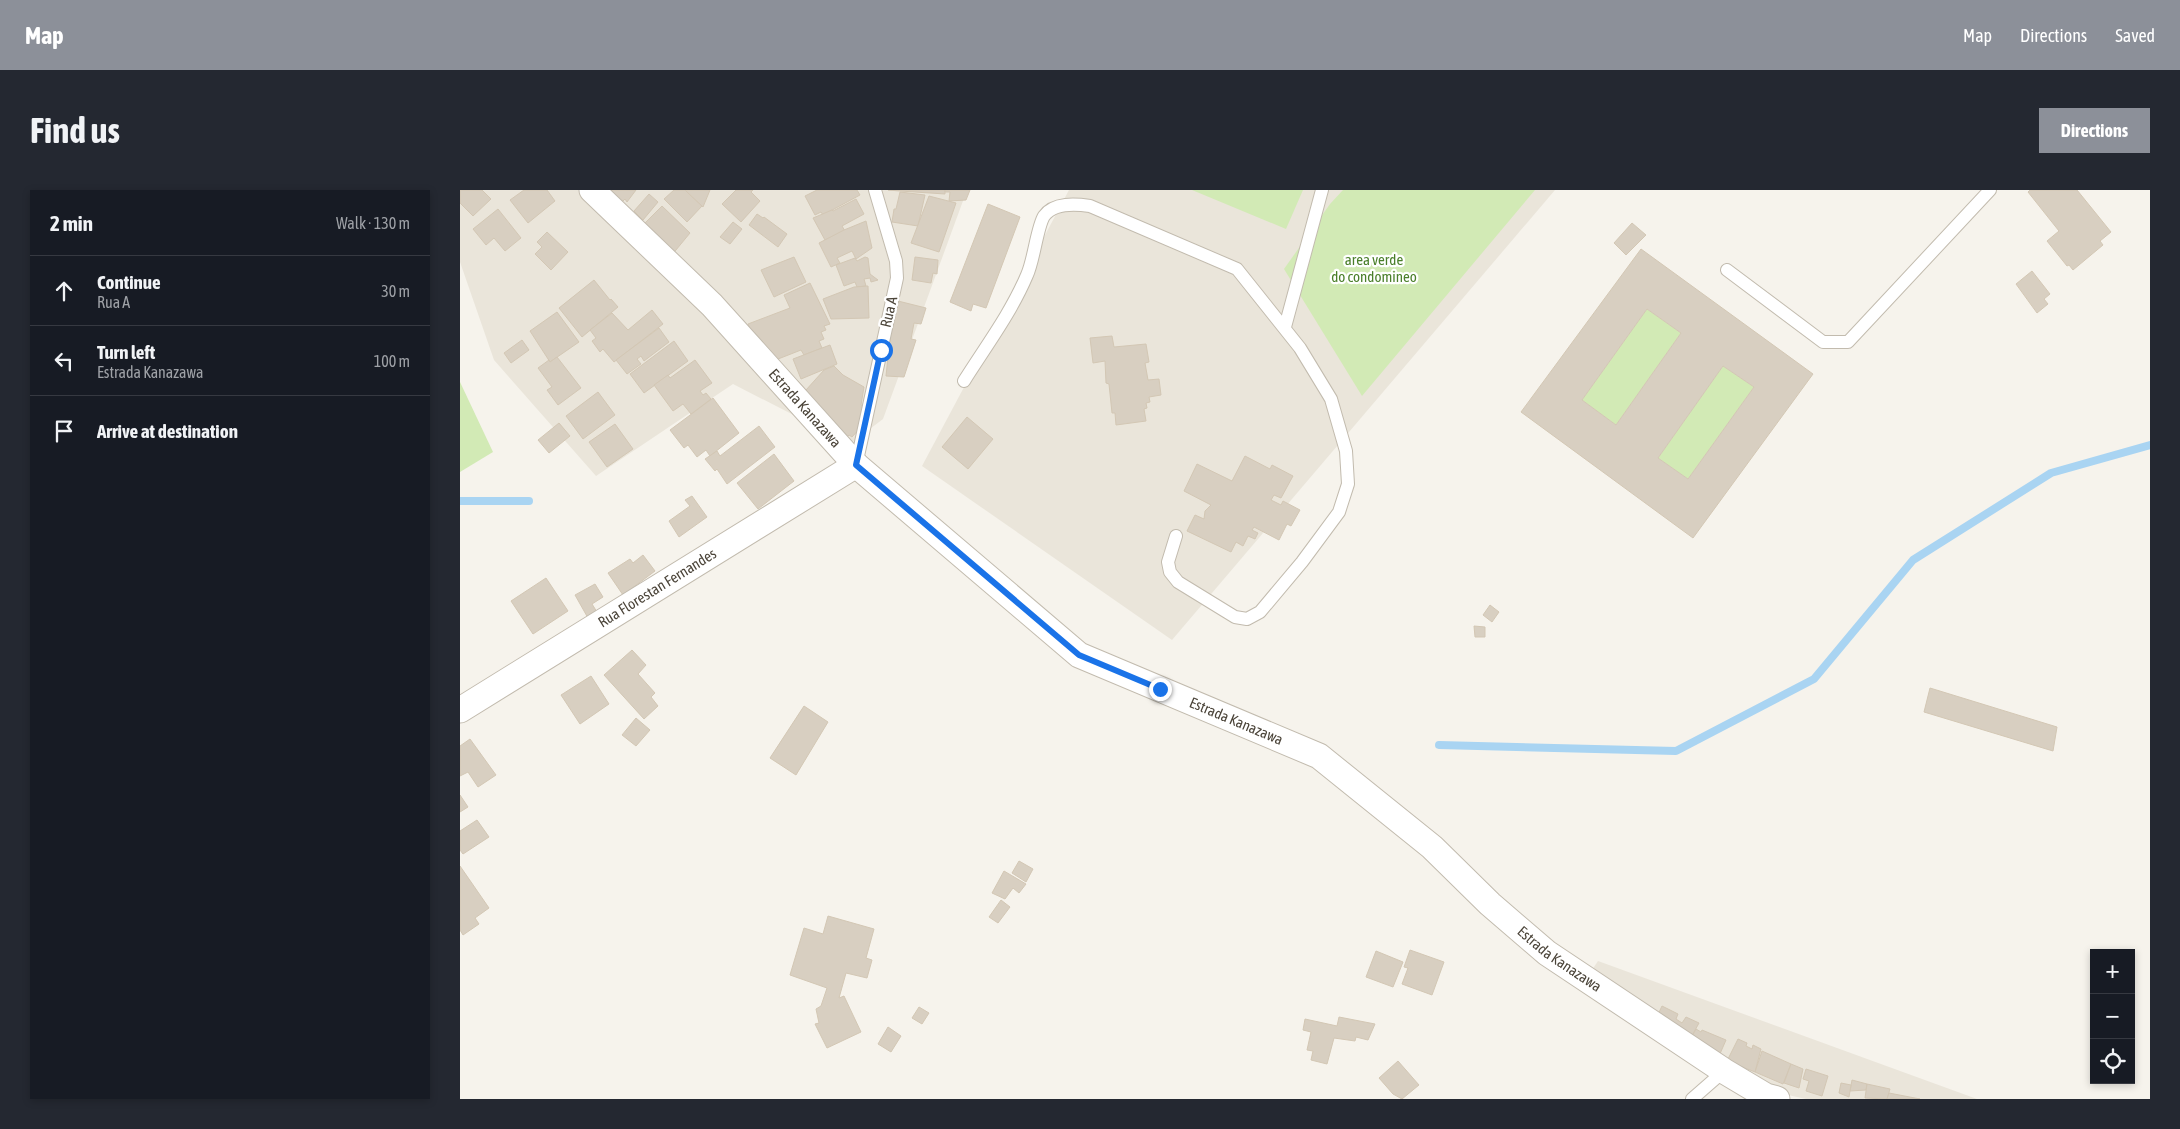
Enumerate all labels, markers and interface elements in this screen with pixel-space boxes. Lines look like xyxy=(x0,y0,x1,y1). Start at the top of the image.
text: Map xyxy=(25,22,64,49)
text: Map xyxy=(1963,25,1992,46)
text: Directions xyxy=(2020,25,2087,46)
text: Saved xyxy=(2115,25,2155,46)
button: Directions xyxy=(2039,108,2150,153)
text: Find us xyxy=(30,110,120,150)
text: 2 min xyxy=(50,211,93,235)
text: Walk · 130 m xyxy=(336,214,410,232)
park label: area verde do condomineo xyxy=(1331,251,1417,285)
text: Continue xyxy=(97,271,161,293)
icon: ahead xyxy=(50,277,78,305)
text: 30 m xyxy=(381,282,410,300)
text: Rua A xyxy=(97,293,130,311)
street label: Rua A xyxy=(877,294,900,329)
route start xyxy=(870,339,893,362)
text: Turn left xyxy=(97,341,155,363)
icon: left xyxy=(50,347,78,375)
text: 100 m xyxy=(374,352,410,370)
text: Estrada Kanazawa xyxy=(97,363,203,381)
street label: Estrada Kanazawa xyxy=(766,365,845,451)
icon: arrive xyxy=(50,417,78,445)
text: Arrive at destination xyxy=(97,420,238,442)
street label: Rua Florestan Fernandes xyxy=(595,545,719,630)
route end xyxy=(1149,678,1172,701)
street label: Estrada Kanazawa xyxy=(1187,694,1286,748)
street label: Estrada Kanazawa xyxy=(1514,923,1605,995)
map controls xyxy=(2090,949,2135,1084)
button: + xyxy=(2090,949,2135,994)
button: − xyxy=(2090,994,2135,1039)
button: locate xyxy=(2090,1039,2135,1084)

